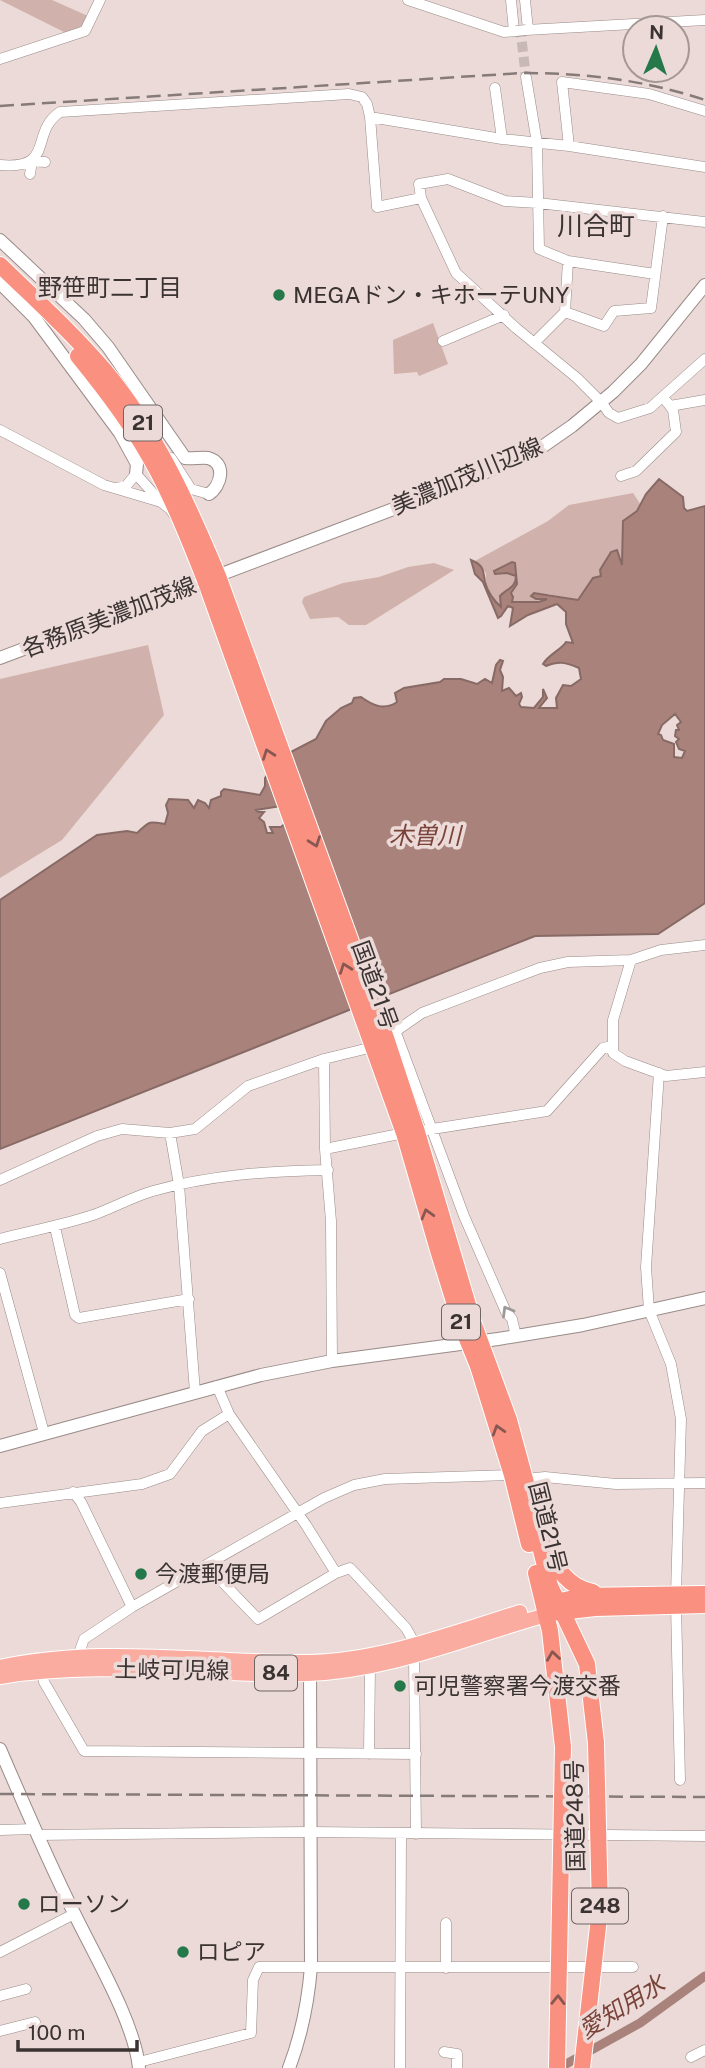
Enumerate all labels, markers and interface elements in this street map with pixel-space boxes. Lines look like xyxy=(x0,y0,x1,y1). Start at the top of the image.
north arrow xyxy=(621,14,691,84)
text: N xyxy=(649,21,664,43)
district label: 川合町 xyxy=(557,210,635,241)
district label: 野笹町二丁目 xyxy=(38,273,182,301)
place label: MEGAドン・キホーテUNY xyxy=(293,281,569,308)
marker: MEGAドン・キホーテUNY xyxy=(271,287,287,303)
road number: 21 xyxy=(124,406,162,440)
street label: 美濃加茂川辺線 xyxy=(387,432,546,519)
street label: 各務原美濃加茂線 xyxy=(18,571,200,662)
one-way arrow xyxy=(262,748,276,760)
water label: 木曽川 xyxy=(389,821,464,849)
one-way arrow xyxy=(307,836,321,848)
street label: 国道21号 xyxy=(347,937,404,1033)
one-way arrow xyxy=(339,962,353,974)
one-way arrow xyxy=(421,1208,436,1220)
road number: 21 xyxy=(442,1304,480,1340)
one-way arrow xyxy=(502,1306,515,1319)
one-way arrow xyxy=(491,1424,506,1436)
street label: 国道21号 xyxy=(524,1479,573,1575)
place label: 今渡郵便局 xyxy=(155,1560,270,1587)
marker: 今渡郵便局 xyxy=(133,1566,149,1582)
one-way arrow xyxy=(546,1650,561,1662)
street label: 土岐可児線 xyxy=(114,1655,230,1684)
road number: 84 xyxy=(255,1656,297,1690)
place label: 可児警察署今渡交番 xyxy=(414,1672,621,1699)
marker: 可児警察署今渡交番 xyxy=(392,1678,408,1694)
street label: 国道248号 xyxy=(560,1760,589,1872)
road number: 248 xyxy=(572,1888,628,1924)
place label: ローソン xyxy=(38,1890,130,1917)
marker: ローソン xyxy=(16,1896,32,1912)
place label: ロピア xyxy=(197,1938,266,1965)
marker: ロピア xyxy=(175,1944,191,1960)
water label: 愛知用水 xyxy=(573,1967,672,2043)
one-way arrow xyxy=(551,1994,566,2005)
scale bar xyxy=(18,2008,136,2052)
text: 100 m xyxy=(28,2020,85,2045)

